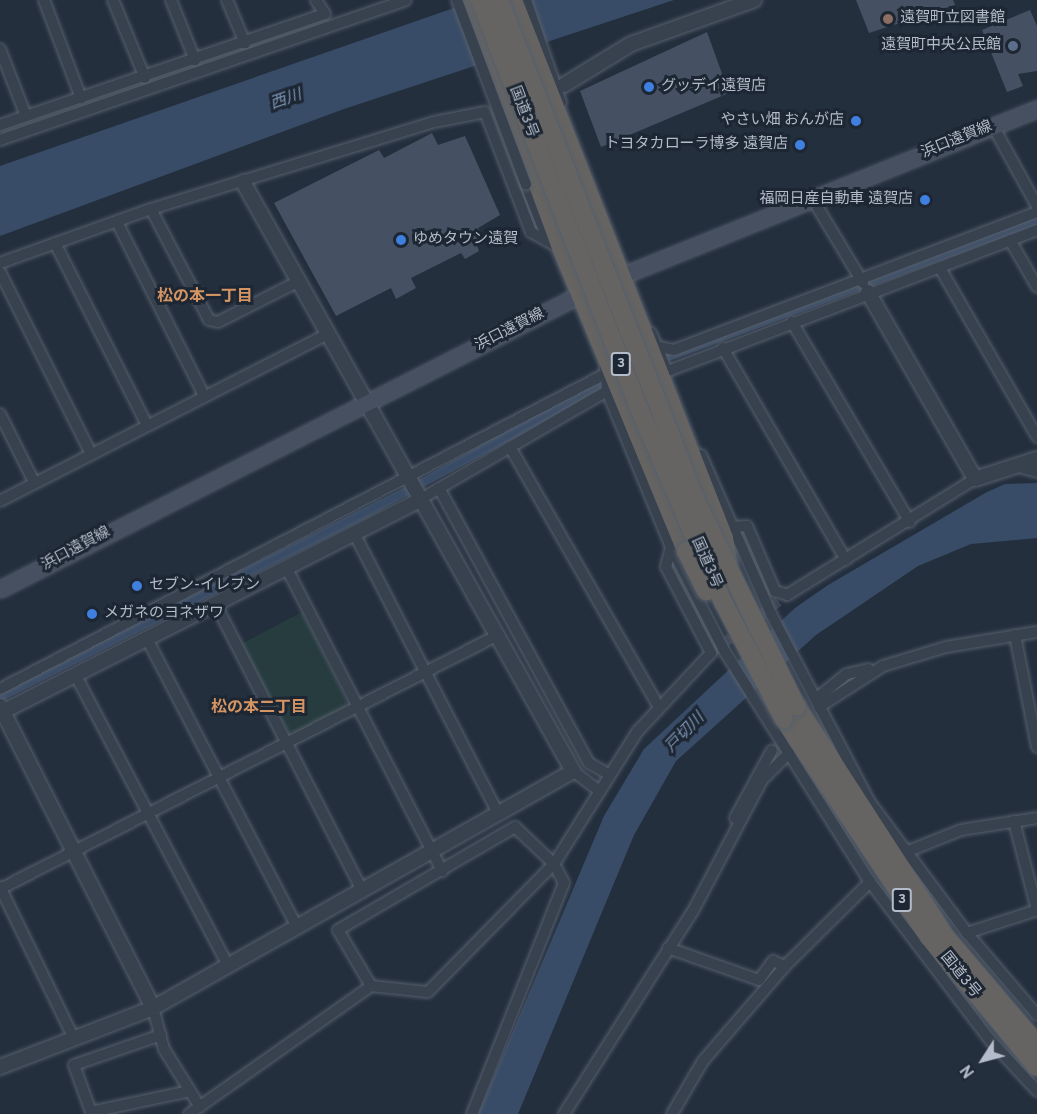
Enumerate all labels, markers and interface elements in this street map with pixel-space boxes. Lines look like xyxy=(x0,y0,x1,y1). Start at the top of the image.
place label: 遠賀町立図書館 xyxy=(900,10,1005,28)
marker: 遠賀町立図書館 xyxy=(881,12,895,26)
place label: 遠賀町中央公民館 xyxy=(881,37,1001,55)
marker: 遠賀町中央公民館 xyxy=(1006,39,1020,53)
place label: グッデイ遠賀店 xyxy=(661,78,766,96)
marker: グッデイ遠賀店 xyxy=(642,80,656,94)
street label: 国道3号 xyxy=(505,84,541,140)
water label: 西川 xyxy=(268,86,304,114)
place label: やさい畑 おんが店 xyxy=(720,112,844,130)
marker: やさい畑 おんが店 xyxy=(849,114,863,128)
street label: 浜口遠賀線 xyxy=(919,118,995,162)
place label: トヨタカローラ博多 遠賀店 xyxy=(604,136,788,154)
marker: トヨタカローラ博多 遠賀店 xyxy=(793,138,807,152)
place label: 福岡日産自動車 遠賀店 xyxy=(759,191,913,209)
marker: 福岡日産自動車 遠賀店 xyxy=(918,193,932,207)
place label: ゆめタウン遠賀 xyxy=(413,231,518,249)
marker: ゆめタウン遠賀 xyxy=(394,233,408,247)
district label: 松の本一丁目 xyxy=(157,287,253,307)
street label: 浜口遠賀線 xyxy=(473,305,547,355)
road number: 3 xyxy=(610,353,632,375)
street label: 浜口遠賀線 xyxy=(39,523,113,575)
street label: 国道3号 xyxy=(687,535,725,591)
place label: セブン-イレブン xyxy=(149,577,260,595)
marker: セブン-イレブン xyxy=(130,579,144,593)
place label: メガネのヨネザワ xyxy=(104,605,224,623)
marker: メガネのヨネザワ xyxy=(85,607,99,621)
district label: 松の本二丁目 xyxy=(211,698,307,718)
water label: 戸切川 xyxy=(661,709,709,757)
road number: 3 xyxy=(892,889,912,911)
street label: 国道3号 xyxy=(936,948,984,1002)
north arrow xyxy=(953,1030,1013,1090)
text: N xyxy=(957,1060,980,1081)

